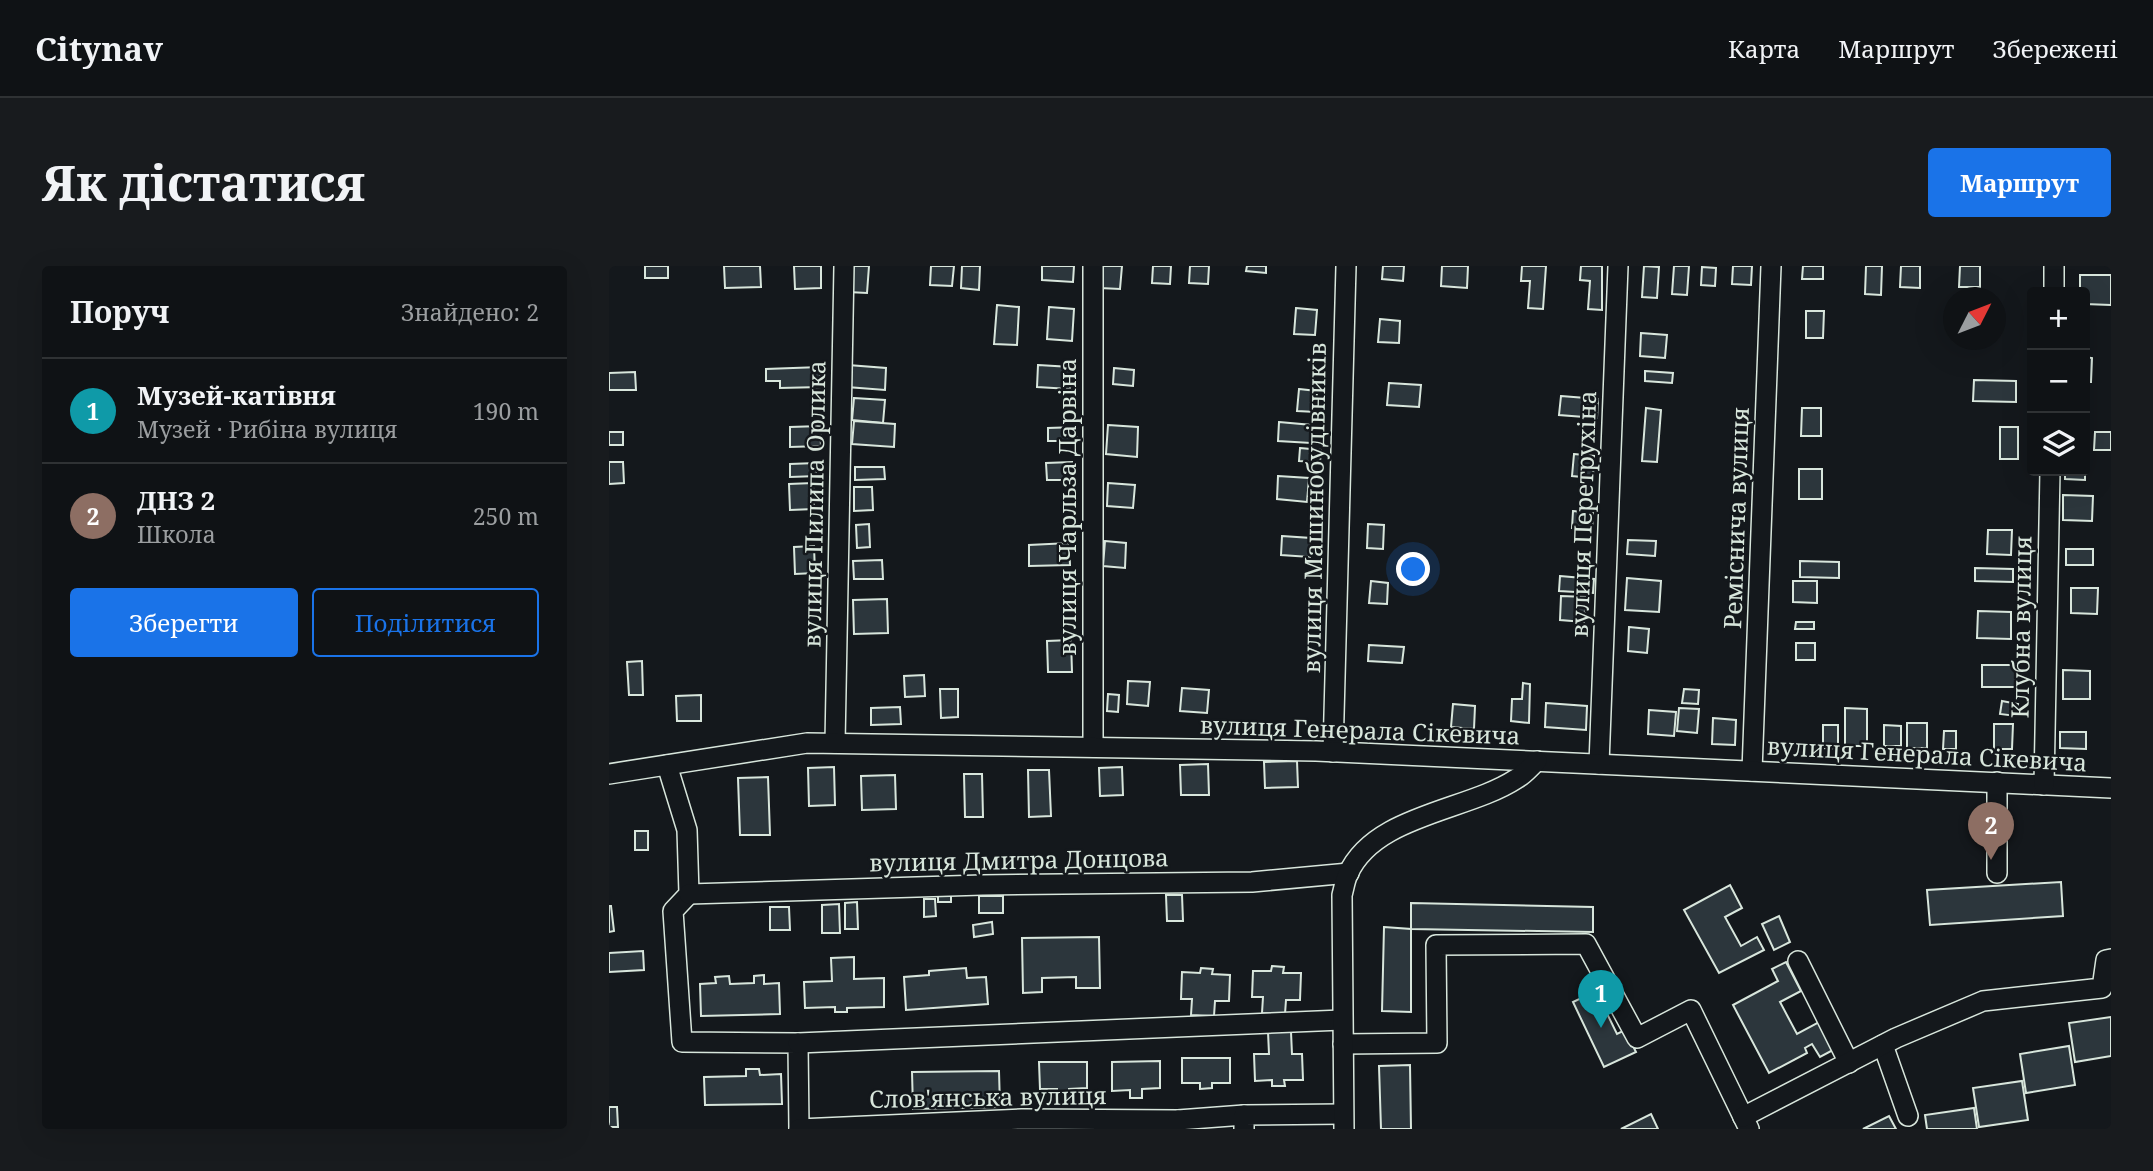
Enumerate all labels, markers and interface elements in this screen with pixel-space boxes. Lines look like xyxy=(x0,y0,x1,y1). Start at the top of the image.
text: Citynav xyxy=(35,26,163,71)
text: Карта xyxy=(1728,32,1800,65)
text: Маршрут xyxy=(1838,32,1954,65)
text: Збережені xyxy=(1992,32,2118,65)
button: Маршрут xyxy=(1928,148,2111,217)
text: Як дістатися xyxy=(42,149,365,215)
north arrow xyxy=(1943,287,2006,350)
map controls xyxy=(2027,287,2090,476)
button: + xyxy=(2027,287,2090,350)
text: Поруч xyxy=(70,291,170,332)
text: Знайдено: 2 xyxy=(401,296,539,328)
street label: вулиця Машинобудівників xyxy=(1294,342,1333,674)
button: − xyxy=(2027,350,2090,413)
street label: вулиця Чарльза Дарвіна xyxy=(1050,358,1083,656)
street label: вулиця Пилипа Орлика xyxy=(794,360,833,648)
text: Музей-катівня xyxy=(137,377,336,413)
street label: вулиця Перетрухіна xyxy=(1562,390,1603,638)
text: 1 xyxy=(87,395,100,427)
text: 190 m xyxy=(473,395,539,427)
street label: Реміснича вулиця xyxy=(1715,406,1756,630)
text: Музей · Рибіна вулиця xyxy=(137,413,398,445)
button: layers xyxy=(2027,413,2090,476)
text: ДНЗ 2 xyxy=(137,482,215,518)
text: 2 xyxy=(87,500,100,532)
text: 250 m xyxy=(473,500,539,532)
text: Школа xyxy=(137,518,216,550)
street label: Клубна вулиця xyxy=(2002,535,2039,719)
your location xyxy=(1396,552,1430,586)
button: Зберегти xyxy=(70,588,298,657)
button: Поділитися xyxy=(312,588,539,657)
street label: вулиця Генерала Сікевича xyxy=(1199,707,1521,752)
street label: вулиця Генерала Сікевича xyxy=(1766,729,2088,778)
pin: 2 xyxy=(1968,802,2014,860)
street label: вулиця Дмитра Донцова xyxy=(869,840,1169,879)
pin: 1 xyxy=(1578,970,1624,1028)
street label: Слов'янська вулиця xyxy=(869,1078,1107,1115)

